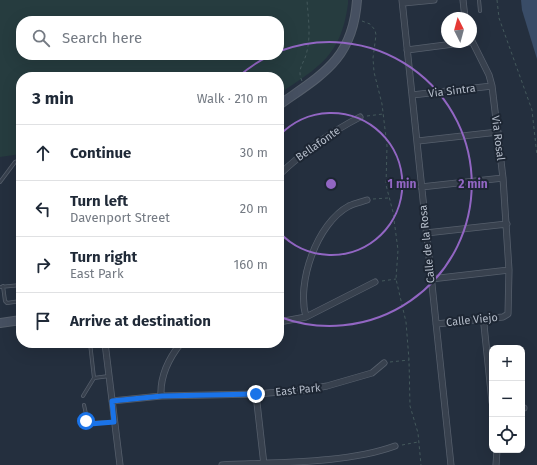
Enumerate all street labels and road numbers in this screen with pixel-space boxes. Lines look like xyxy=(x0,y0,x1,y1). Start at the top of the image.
street label: Via Sintra xyxy=(428,82,476,100)
street label: Via Rosal xyxy=(489,115,507,161)
street label: Bellafonte xyxy=(293,124,343,164)
street label: Calle de la Rosa xyxy=(416,204,438,284)
street label: Calle Viejo xyxy=(445,311,499,329)
street label: East Park xyxy=(275,381,322,399)

